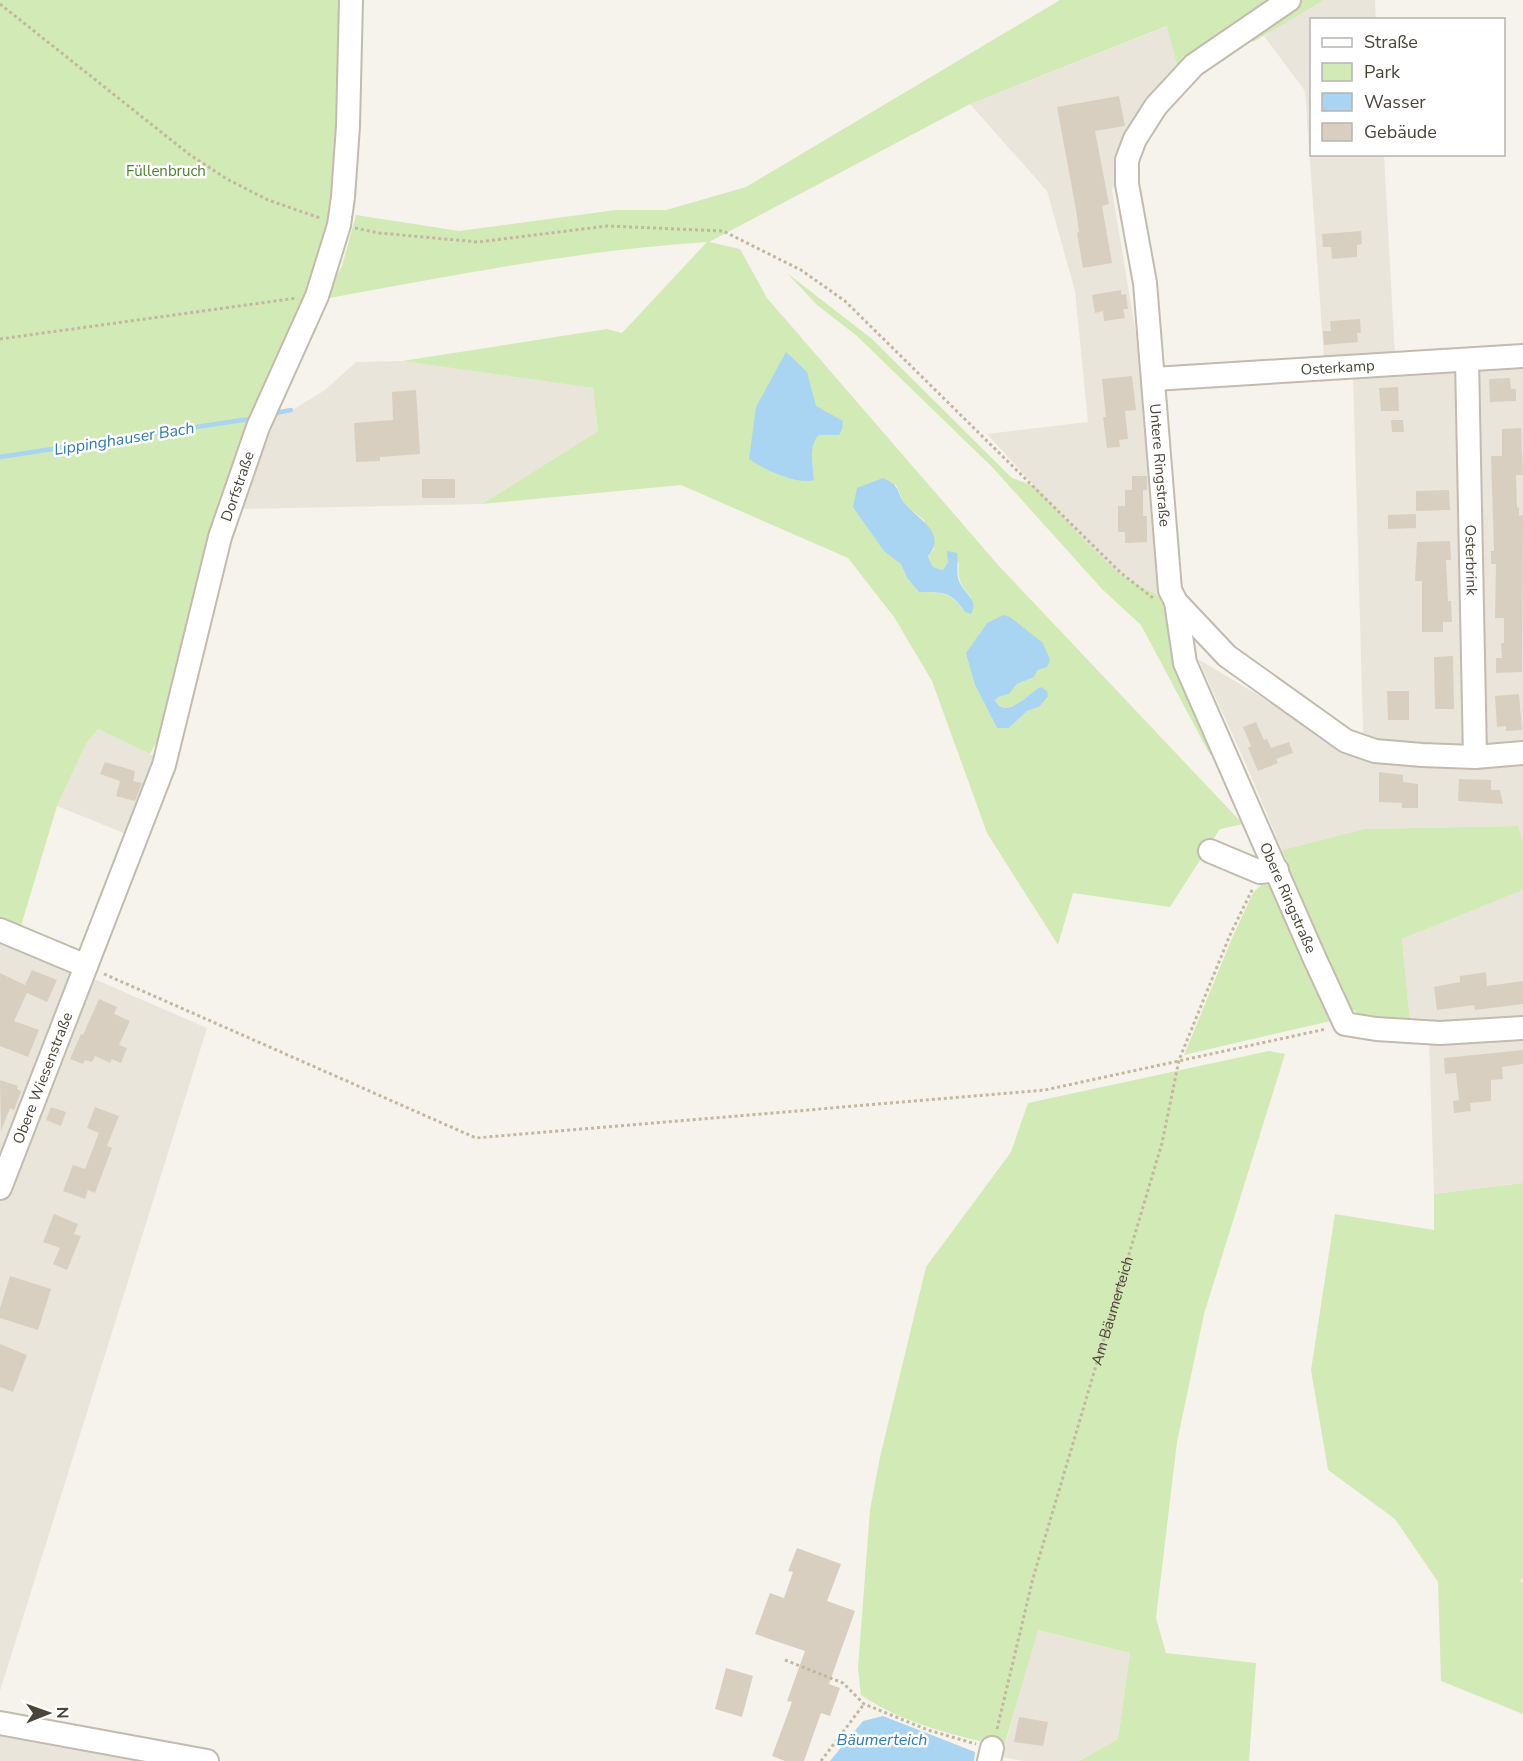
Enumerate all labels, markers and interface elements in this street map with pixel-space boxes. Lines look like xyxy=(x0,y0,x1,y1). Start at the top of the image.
legend xyxy=(1310,18,1505,156)
text: Straße xyxy=(1364,30,1418,54)
text: Park xyxy=(1364,60,1401,84)
text: Wasser xyxy=(1364,90,1426,114)
text: Gebäude xyxy=(1364,120,1437,144)
park label: Füllenbruch xyxy=(126,161,206,181)
street label: Osterkamp xyxy=(1300,355,1376,380)
street label: Untere Ringstraße xyxy=(1145,403,1175,528)
water label: Lippinghauser Bach xyxy=(52,417,196,461)
street label: Dorfstraße xyxy=(216,449,259,524)
street label: Osterbrink xyxy=(1460,524,1482,596)
street label: Obere Ringstraße xyxy=(1255,839,1321,956)
street label: Obere Wiesenstraße xyxy=(8,1009,77,1147)
street label: Am Bäumerteich xyxy=(1087,1254,1138,1368)
north arrow xyxy=(18,1683,78,1743)
text: N xyxy=(51,1707,73,1719)
water label: Bäumerteich xyxy=(837,1729,927,1751)

